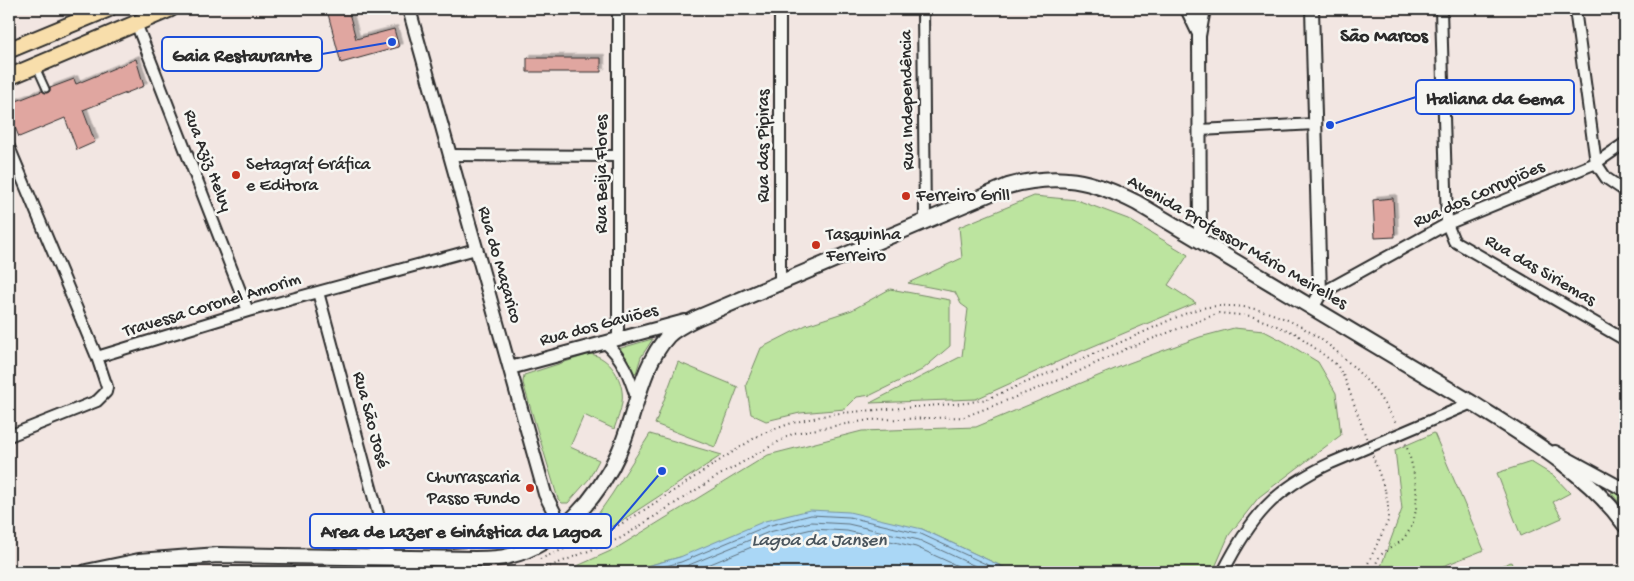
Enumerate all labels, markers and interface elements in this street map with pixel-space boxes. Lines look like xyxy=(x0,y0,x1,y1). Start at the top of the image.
district label: São Marcos xyxy=(1340,26,1429,49)
street label: Rua Independência xyxy=(896,29,920,170)
callout: Gaia Restaurante xyxy=(162,37,322,71)
text: Gaia Restaurante xyxy=(172,46,313,69)
callout: Italiana da Gema xyxy=(1416,80,1574,114)
street label: Rua das Pipiras xyxy=(754,88,775,203)
text: Italiana da Gema xyxy=(1426,89,1565,112)
street label: Rua Aziz Heluy xyxy=(178,107,236,215)
street label: Rua Beija Flores xyxy=(592,113,613,233)
place label: Setagraf Gráfica e Editora xyxy=(246,155,372,197)
street label: Rua dos Corrupiões xyxy=(1410,156,1549,233)
marker: Setagraf Gráfica e Editora xyxy=(230,169,242,181)
street label: Avenida Professor Mário Meirelles xyxy=(1123,171,1352,315)
place label: Ferreiro Grill xyxy=(915,186,1010,207)
marker: Ferreiro Grill xyxy=(900,190,912,202)
street label: Rua do Maçarico xyxy=(472,204,526,326)
place label: Tasquinha Ferreiro xyxy=(825,225,902,267)
street label: Rua das Siriemas xyxy=(1481,231,1600,312)
marker: Tasquinha Ferreiro xyxy=(810,239,822,251)
street label: Travessa Coronel Amorim xyxy=(120,269,304,343)
street label: Rua dos Gaviões xyxy=(538,300,662,352)
street label: Rua São José xyxy=(347,370,393,471)
place label: Churrascaria Passo Fundo xyxy=(426,468,521,510)
marker: Churrascaria Passo Fundo xyxy=(524,482,536,494)
callout: Area de Lazer e Ginástica da Lagoa xyxy=(310,514,611,548)
text: Area de Lazer e Ginástica da Lagoa xyxy=(320,522,603,545)
water label: Lagoa da Jansen xyxy=(752,530,887,553)

